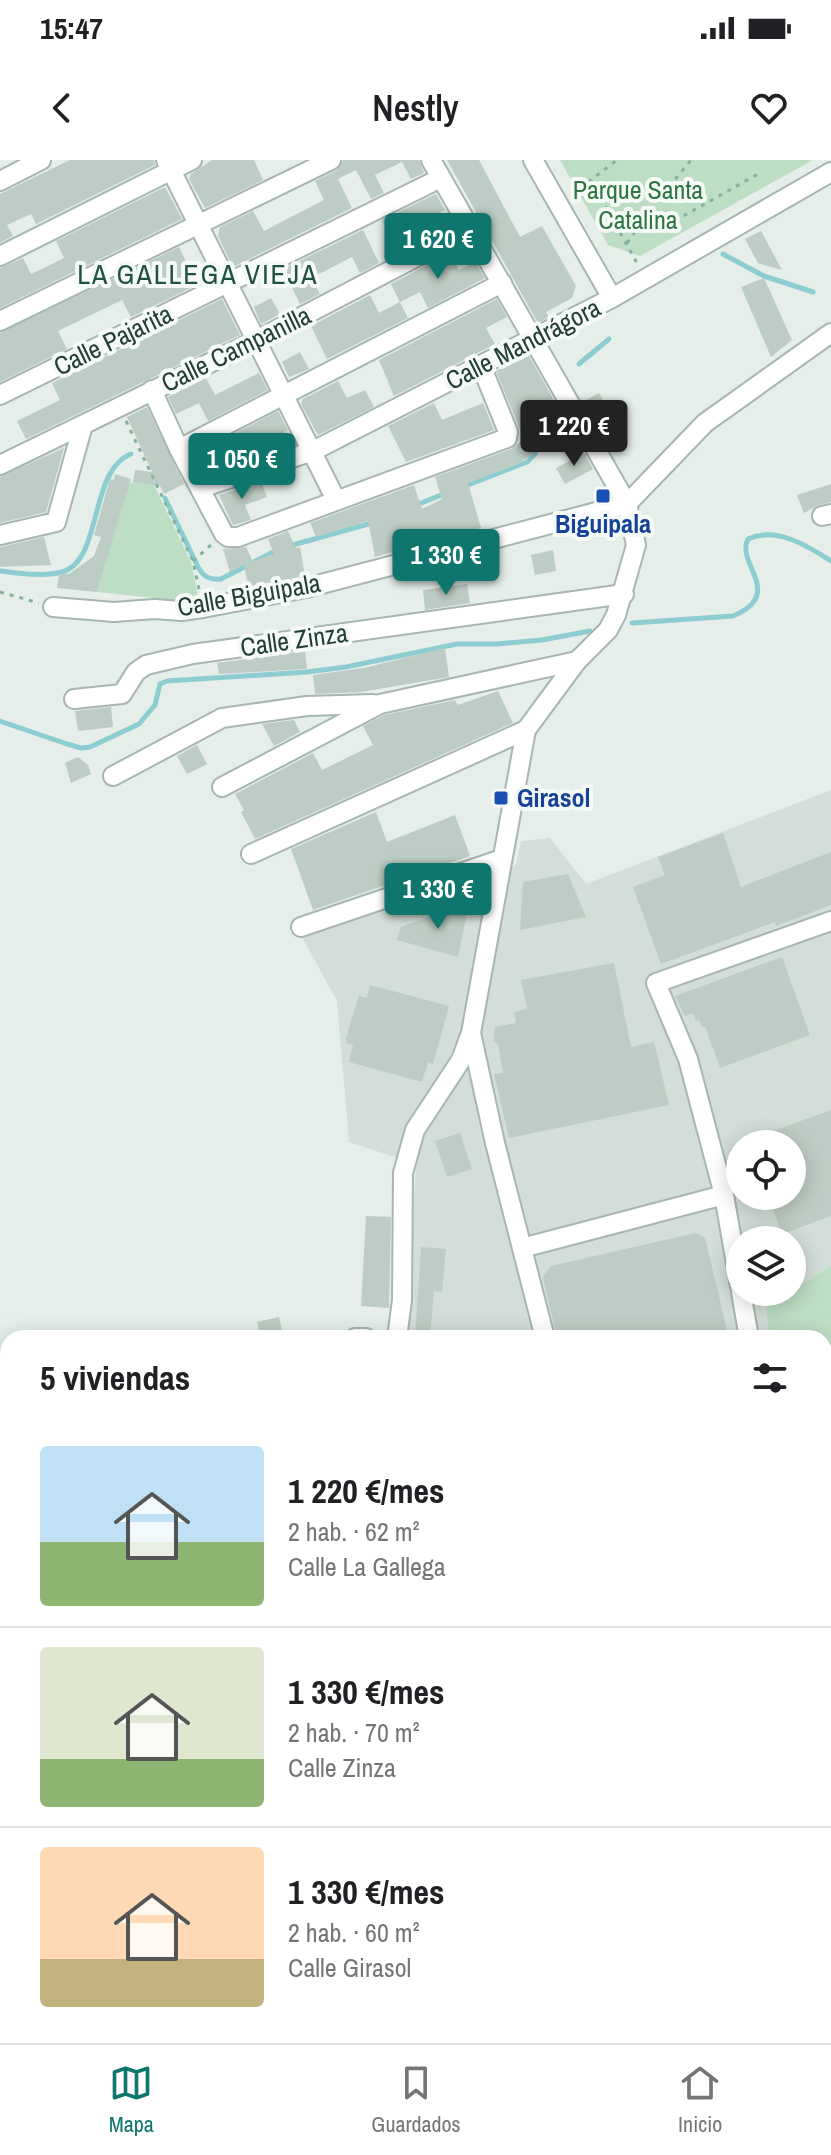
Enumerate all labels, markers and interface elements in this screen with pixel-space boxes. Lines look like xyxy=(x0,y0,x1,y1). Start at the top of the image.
text: 15:47 xyxy=(40,8,103,48)
text: Nestly xyxy=(372,84,459,132)
icon: back xyxy=(40,86,84,130)
icon: heart xyxy=(747,86,791,130)
park label: Parque Santa Catalina xyxy=(573,172,703,237)
pin: 1 620 € xyxy=(364,213,512,281)
text: 1 620 € xyxy=(402,221,474,256)
district label: LA GALLEGA VIEJA xyxy=(77,255,319,293)
street label: Calle Mandrágora xyxy=(439,289,606,398)
street label: Calle Pajarita xyxy=(48,296,178,383)
street label: Calle Campanilla xyxy=(155,297,317,400)
pin: 1 220 € xyxy=(500,400,648,468)
text: 1 220 € xyxy=(538,408,610,443)
pin: 1 050 € xyxy=(168,433,316,501)
text: 1 050 € xyxy=(206,441,278,476)
marker: Biguipala xyxy=(594,487,612,505)
place label: Biguipala xyxy=(555,506,651,541)
pin: 1 330 € xyxy=(372,529,520,597)
text: 1 330 € xyxy=(410,537,482,572)
street label: Calle Biguipala xyxy=(175,565,323,624)
street label: Calle Zinza xyxy=(238,615,350,664)
place label: Girasol xyxy=(517,780,590,815)
marker: Girasol xyxy=(492,789,510,807)
pin: 1 330 € xyxy=(364,863,512,931)
text: 1 330 € xyxy=(402,871,474,906)
map controls xyxy=(726,1130,806,1306)
button: locate xyxy=(726,1130,806,1210)
button: layers xyxy=(726,1226,806,1306)
text: 5 viviendas xyxy=(40,1355,190,1401)
icon: filters xyxy=(748,1356,792,1400)
text: 1 220 €/mes xyxy=(288,1468,445,1514)
icon: home xyxy=(104,1478,200,1574)
text: 2 hab. · 62 m² xyxy=(288,1514,420,1549)
text: Calle La Gallega xyxy=(288,1549,446,1584)
text: 1 330 €/mes xyxy=(288,1669,445,1715)
icon: home xyxy=(104,1679,200,1775)
text: 2 hab. · 70 m² xyxy=(288,1715,420,1750)
text: Calle Zinza xyxy=(288,1750,396,1785)
text: 1 330 €/mes xyxy=(288,1869,445,1915)
icon: home xyxy=(104,1879,200,1975)
text: 2 hab. · 60 m² xyxy=(288,1915,420,1950)
text: Calle Girasol xyxy=(288,1950,411,1985)
tab: Mapa xyxy=(109,2061,154,2139)
tab: Guardados xyxy=(371,2061,461,2139)
tab: Inicio xyxy=(678,2061,722,2139)

